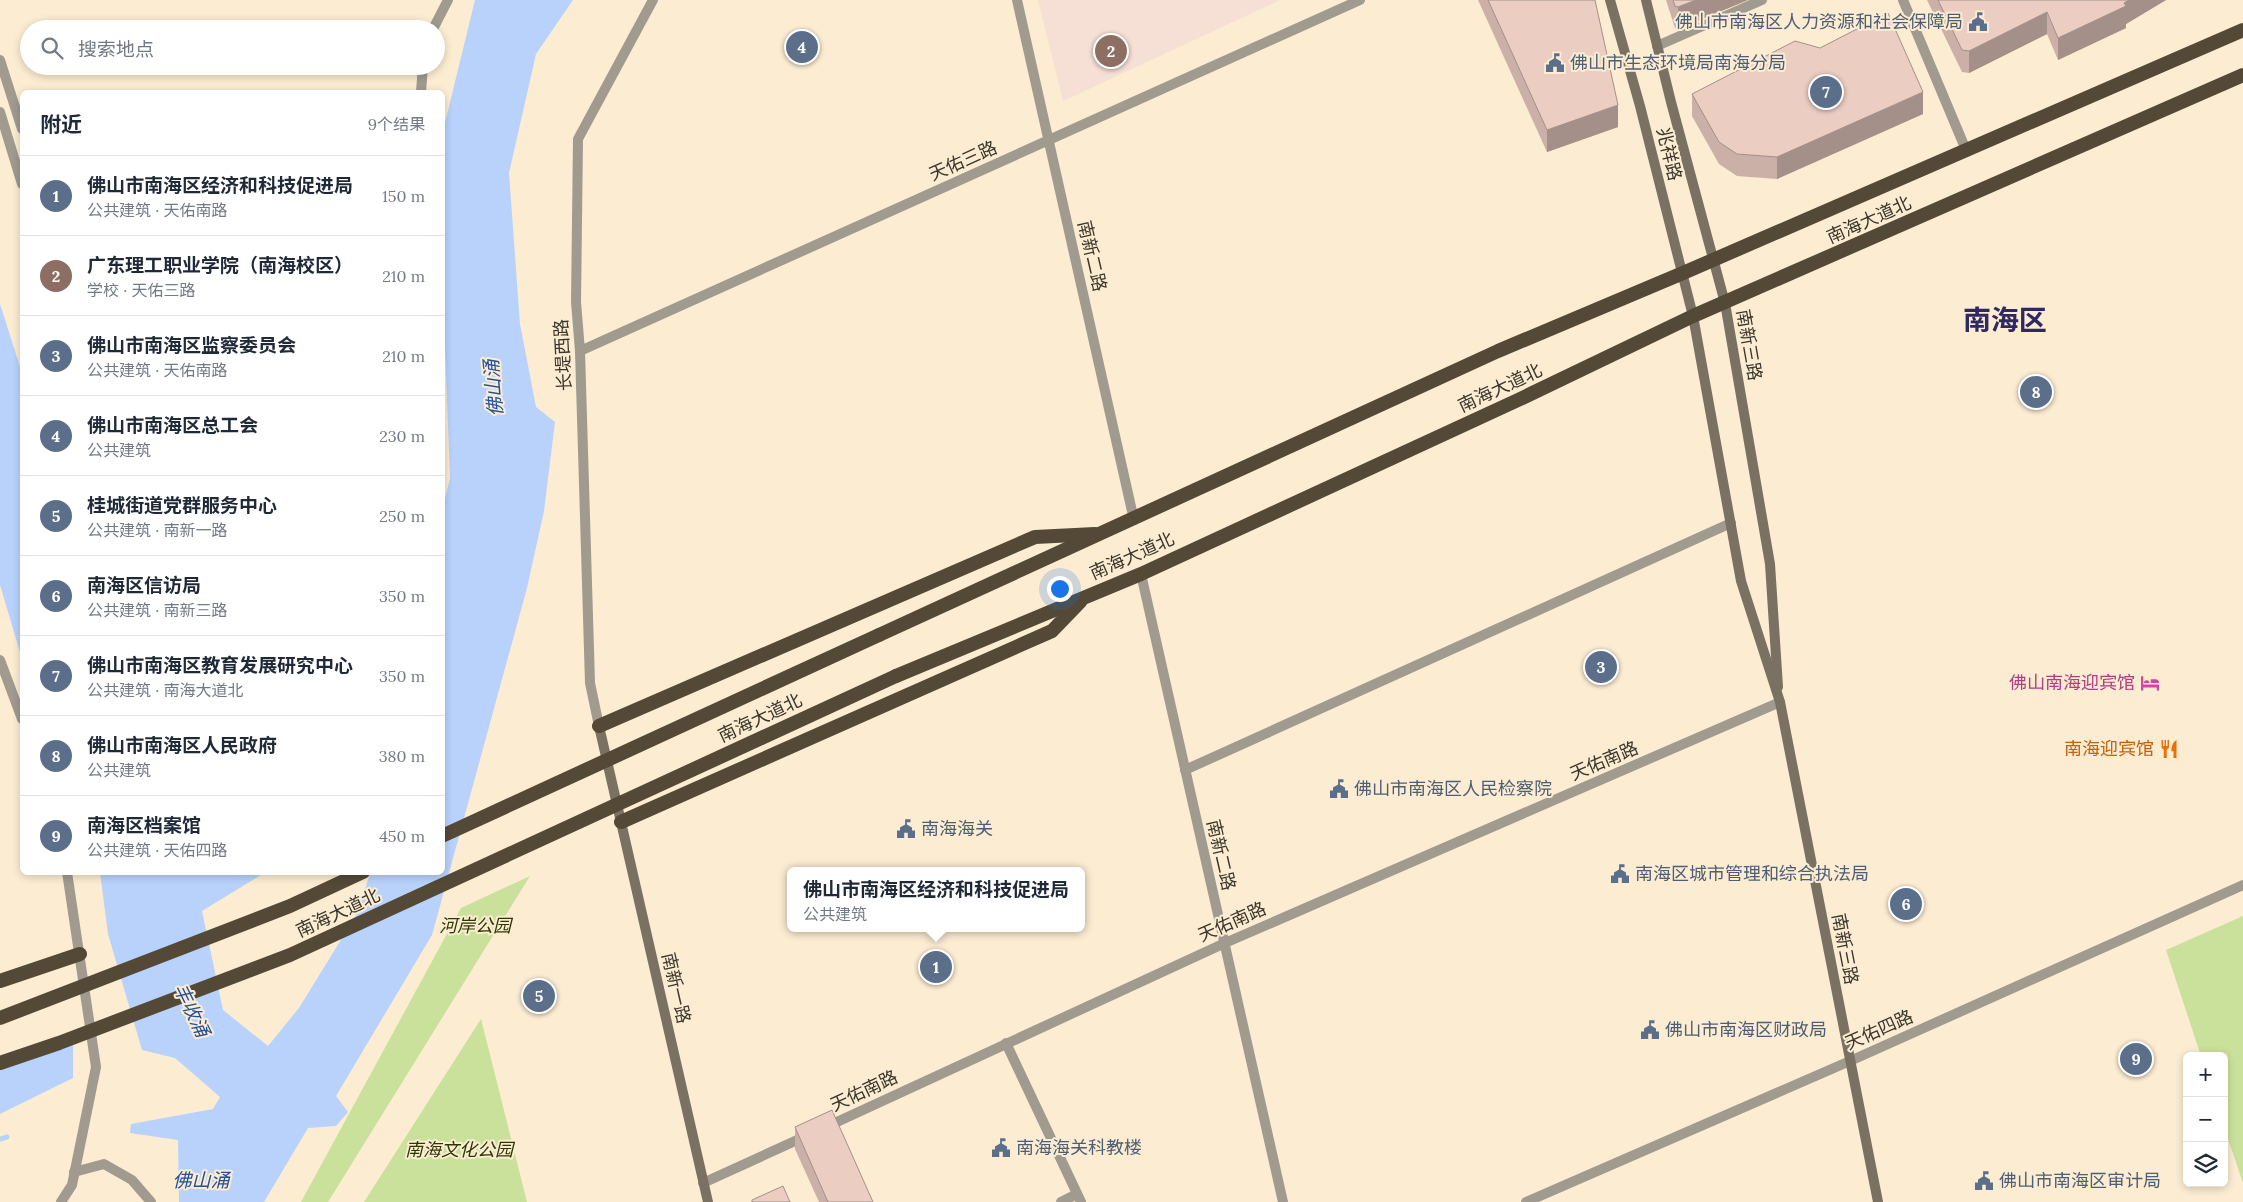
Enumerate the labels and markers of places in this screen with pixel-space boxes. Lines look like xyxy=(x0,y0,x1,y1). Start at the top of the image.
place label: 佛山市南海区人力资源和社会保障局 xyxy=(1675,10,1963,33)
public building icon: 佛山市南海区人力资源和社会保障局 xyxy=(1967,11,1989,33)
pin: 4 xyxy=(786,28,818,66)
pin: 2 xyxy=(1095,32,1127,70)
place label: 佛山市生态环境局南海分局 xyxy=(1570,51,1786,74)
public building icon: 佛山市生态环境局南海分局 xyxy=(1544,52,1566,74)
pin: 7 xyxy=(1810,73,1842,111)
pin: 8 xyxy=(2020,373,2052,411)
pin: 3 xyxy=(1585,648,1617,686)
place label: 佛山南海迎宾馆 xyxy=(2009,671,2135,694)
hotel icon: 佛山南海迎宾馆 xyxy=(2139,672,2161,694)
place label: 南海迎宾馆 xyxy=(2064,737,2154,760)
restaurant icon: 南海迎宾馆 xyxy=(2158,738,2180,760)
place label: 佛山市南海区人民检察院 xyxy=(1354,777,1552,800)
public building icon: 佛山市南海区人民检察院 xyxy=(1328,778,1350,800)
place label: 南海海关 xyxy=(921,817,993,840)
public building icon: 南海海关 xyxy=(895,818,917,840)
place label: 南海区城市管理和综合执法局 xyxy=(1635,862,1869,885)
public building icon: 南海区城市管理和综合执法局 xyxy=(1609,863,1631,885)
pin: 6 xyxy=(1890,885,1922,923)
pin: 1 xyxy=(920,948,952,986)
pin: 5 xyxy=(523,977,555,1015)
place label: 佛山市南海区财政局 xyxy=(1665,1018,1827,1041)
public building icon: 佛山市南海区财政局 xyxy=(1639,1019,1661,1041)
pin: 9 xyxy=(2120,1040,2152,1078)
place label: 南海海关科教楼 xyxy=(1016,1136,1142,1159)
public building icon: 南海海关科教楼 xyxy=(990,1137,1012,1159)
place label: 佛山市南海区审计局 xyxy=(1999,1169,2161,1192)
public building icon: 佛山市南海区审计局 xyxy=(1973,1170,1995,1192)

